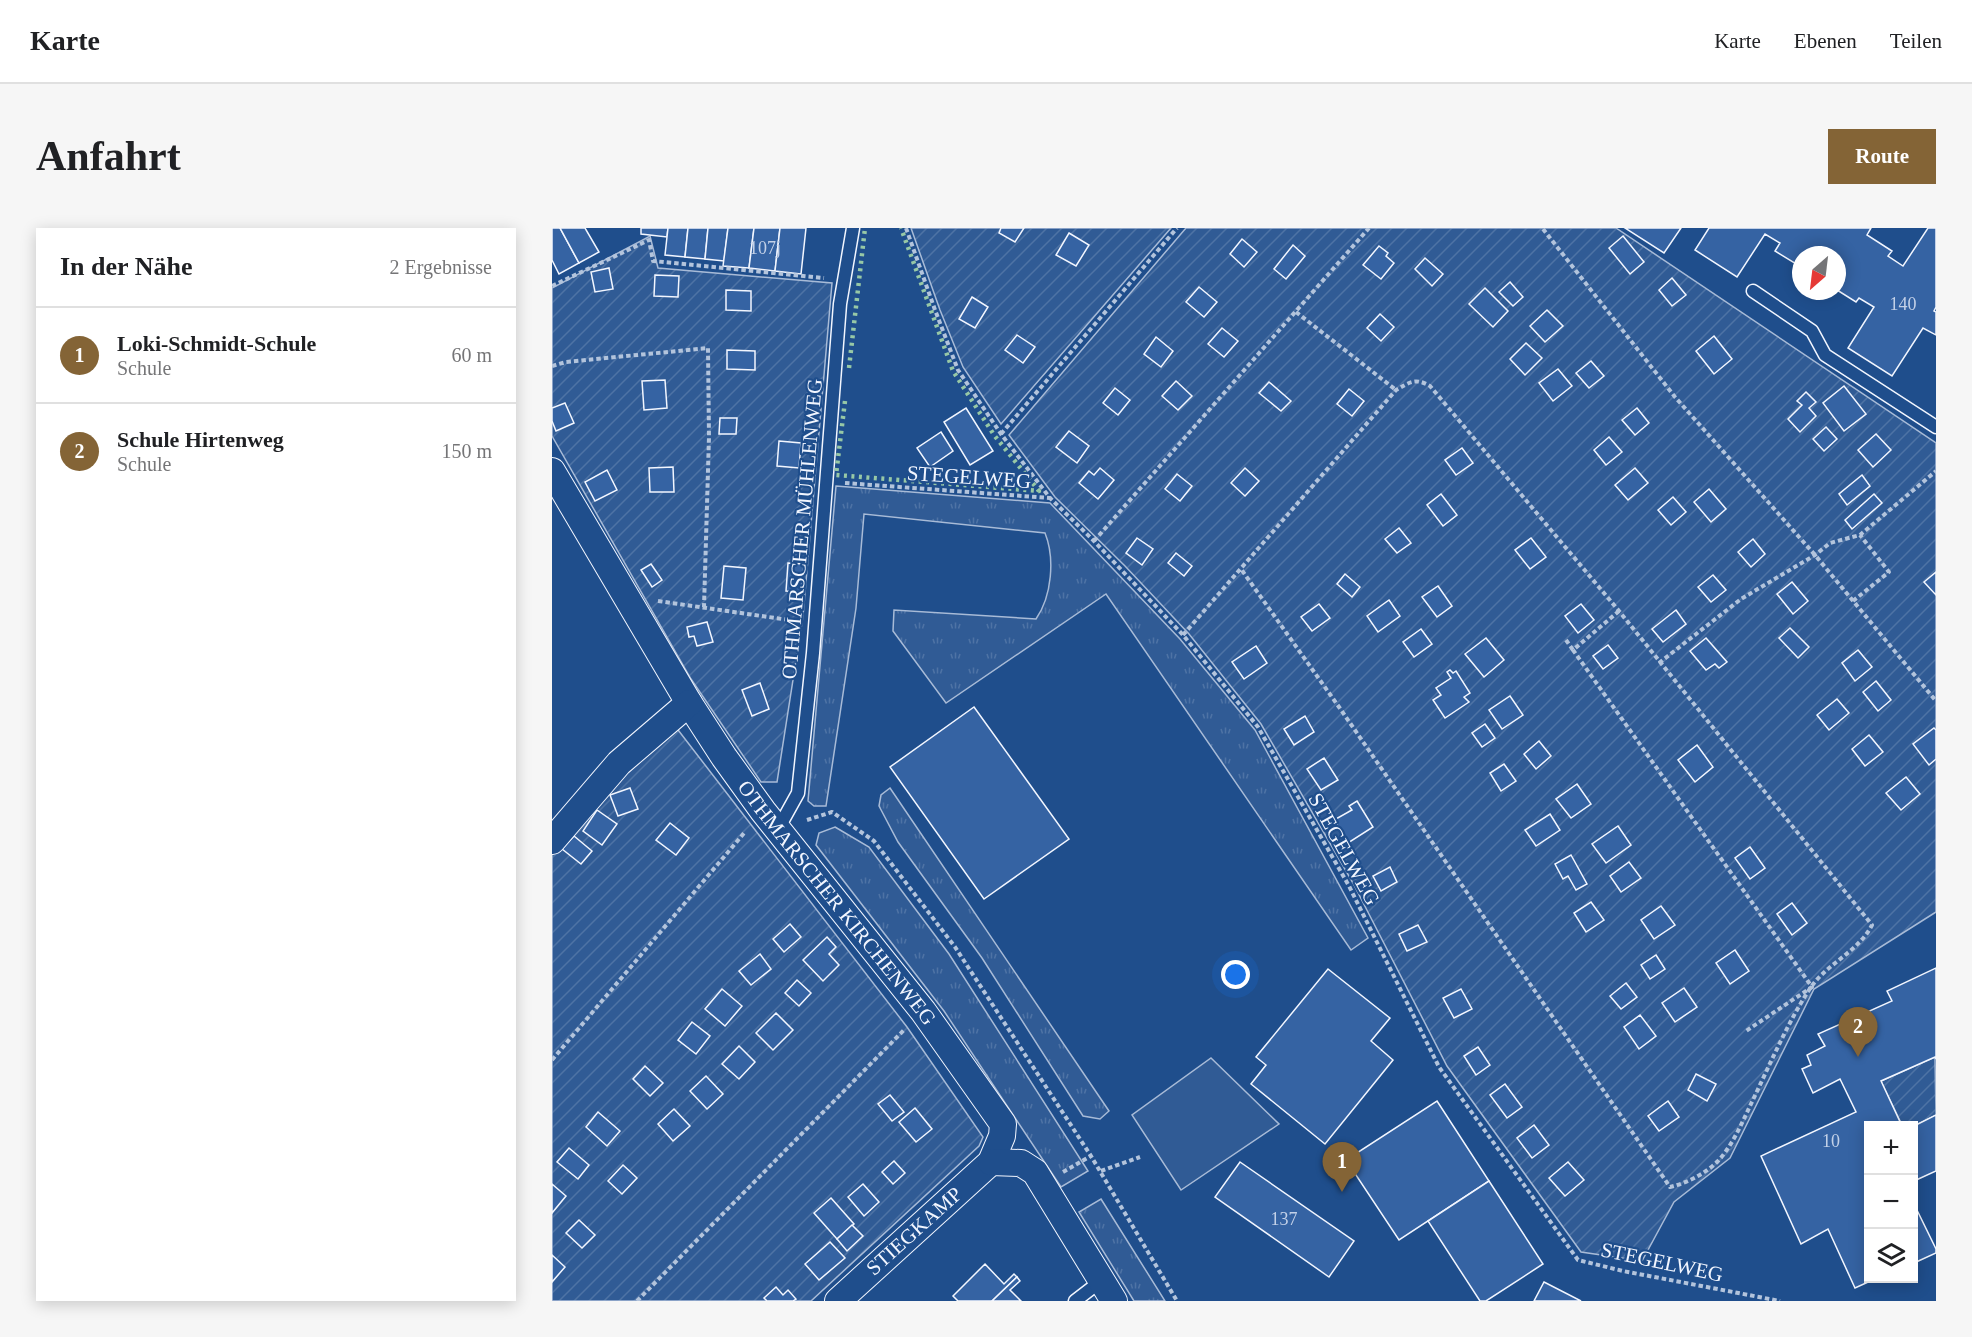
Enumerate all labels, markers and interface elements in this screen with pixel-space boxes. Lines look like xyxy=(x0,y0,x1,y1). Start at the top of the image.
text: Karte xyxy=(30,25,100,56)
text: Karte xyxy=(1714,29,1761,53)
text: Ebenen xyxy=(1794,29,1857,53)
text: Teilen xyxy=(1890,29,1942,53)
button: Route xyxy=(1828,129,1936,184)
text: Anfahrt xyxy=(36,133,181,179)
house number: 107j xyxy=(749,238,781,258)
north arrow xyxy=(1792,246,1846,300)
text: In der Nähe xyxy=(60,252,192,281)
text: 2 Ergebnisse xyxy=(390,256,492,278)
house number: 140 xyxy=(1890,294,1917,314)
text: Loki-Schmidt-Schule xyxy=(117,331,316,356)
text: 1 xyxy=(75,344,85,366)
text: 60 m xyxy=(451,344,492,366)
text: Schule xyxy=(117,357,171,379)
street label: OTHMARSCHER MÜHLENWEG xyxy=(777,378,827,680)
text: Schule Hirtenweg xyxy=(117,427,284,452)
text: 2 xyxy=(75,440,85,462)
text: 150 m xyxy=(441,440,492,462)
text: Schule xyxy=(117,453,171,475)
street label: STEGELWEG xyxy=(906,461,1032,493)
street label: OTHMARSCHER KIRCHENWEG xyxy=(733,776,941,1029)
street label: STEGELWEG xyxy=(1303,789,1385,909)
your location xyxy=(1221,960,1250,989)
pin: 2 xyxy=(1838,1008,1878,1057)
map controls xyxy=(1864,1121,1918,1283)
button: + xyxy=(1864,1121,1918,1175)
house number: 10 xyxy=(1822,1131,1840,1151)
pin: 1 xyxy=(1322,1142,1362,1192)
button: − xyxy=(1864,1175,1918,1229)
street label: STIEGKAMP xyxy=(861,1182,967,1280)
house number: 137 xyxy=(1271,1209,1298,1229)
button: layers xyxy=(1864,1229,1918,1283)
street label: STEGELWEG xyxy=(1599,1237,1725,1287)

